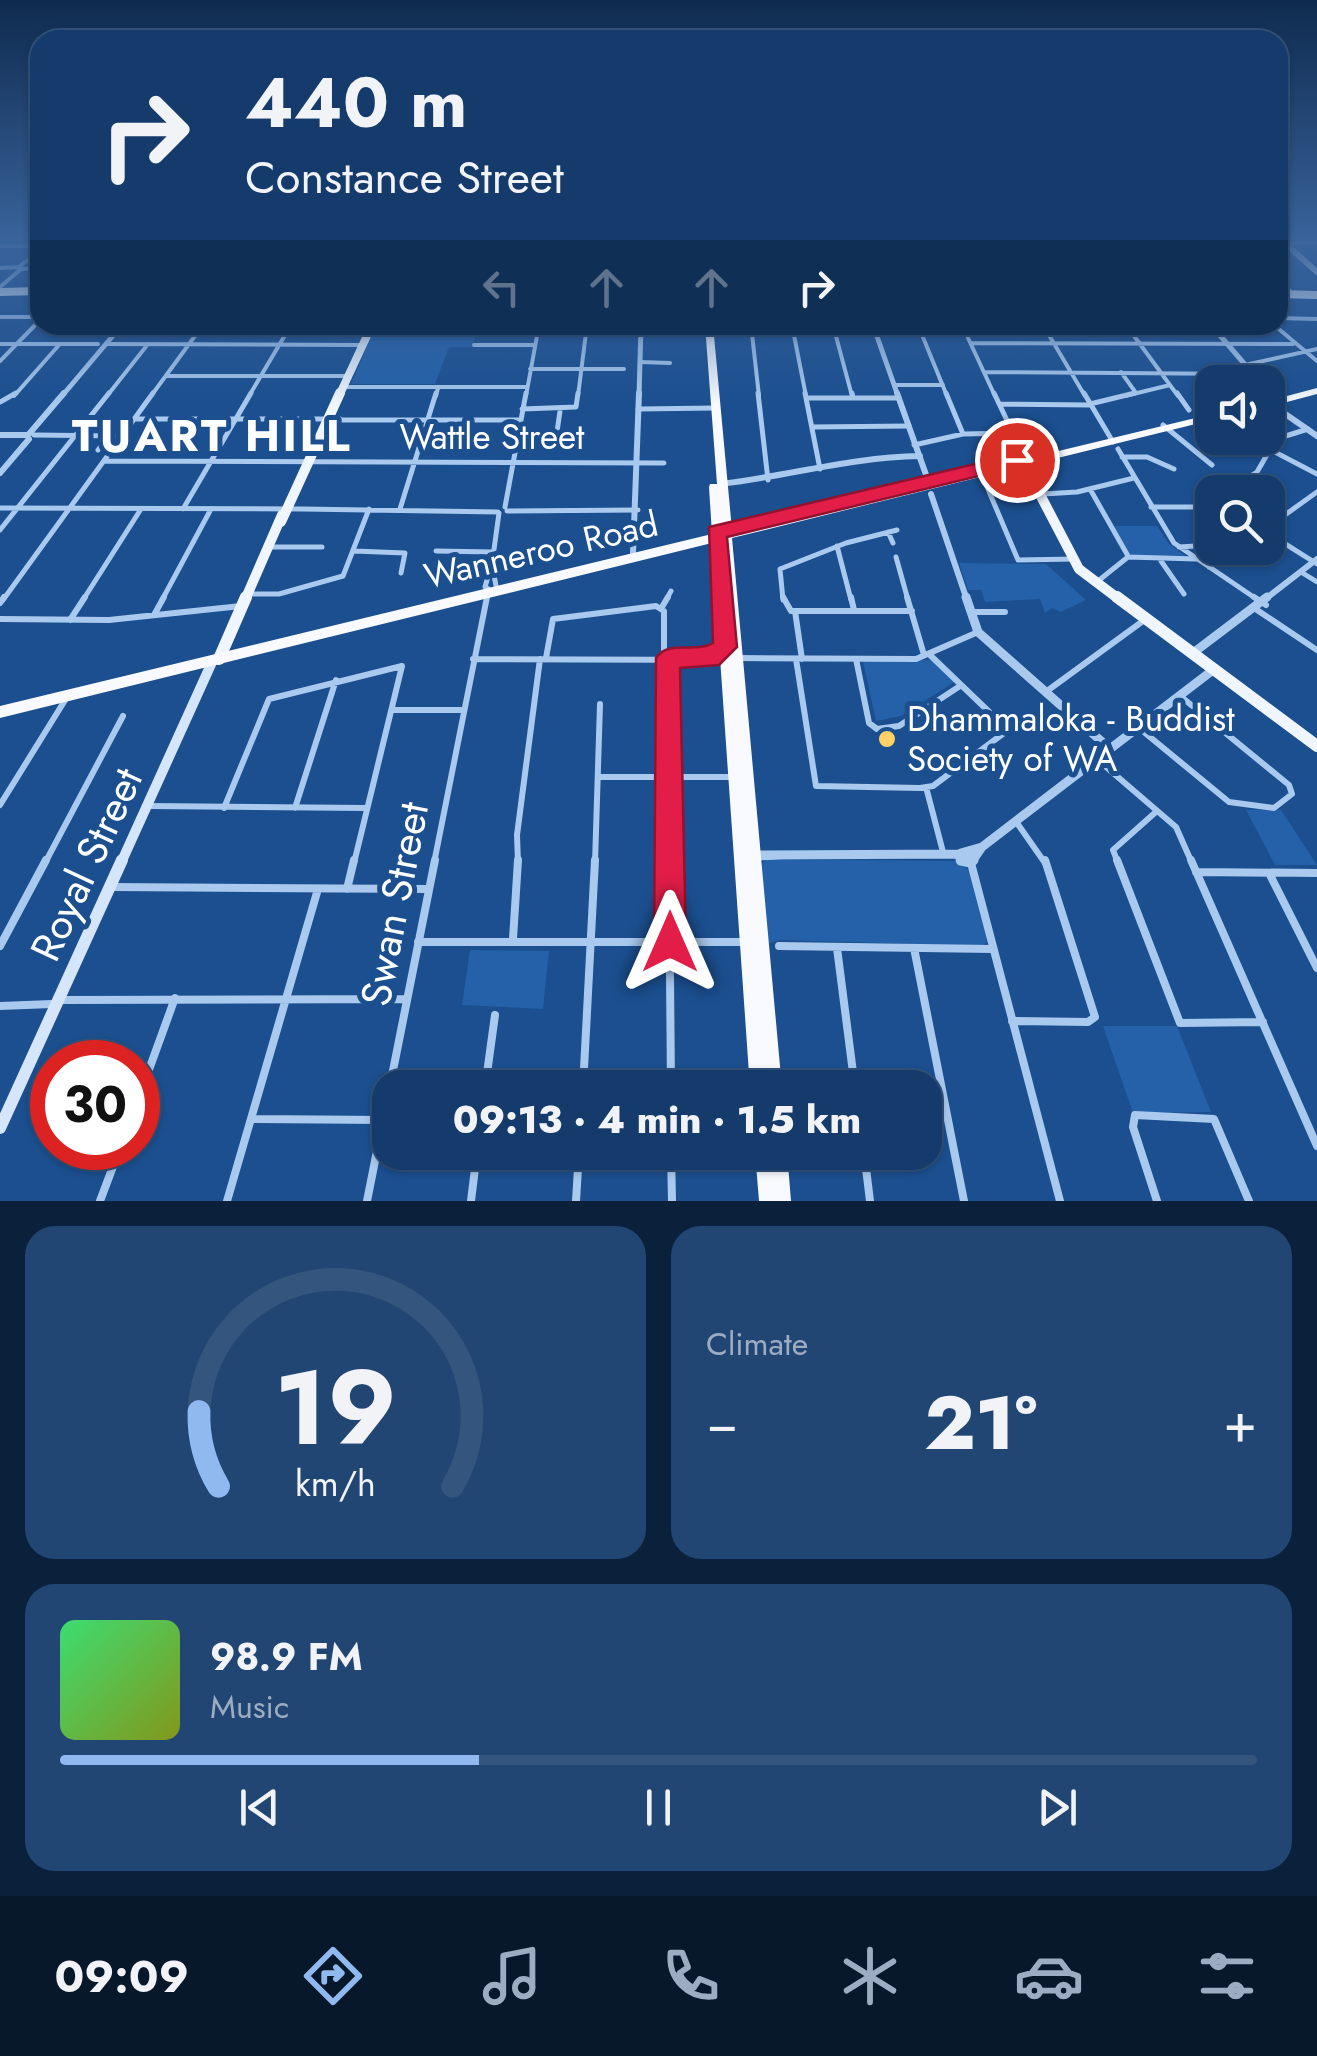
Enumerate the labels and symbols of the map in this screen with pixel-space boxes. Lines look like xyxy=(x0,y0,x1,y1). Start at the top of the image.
district label: TUART HILL xyxy=(72,403,352,468)
street label: Wattle Street xyxy=(400,412,585,462)
pin xyxy=(975,418,1060,503)
street label: Wanneroo Road xyxy=(419,499,663,601)
place label: Dhammaloka - Buddist Society of WA xyxy=(907,694,1235,784)
marker: Dhammaloka - Buddist Society of WA xyxy=(876,728,898,750)
street label: Royal Street xyxy=(15,758,158,971)
street label: Swan Street xyxy=(345,797,444,1011)
position arrow xyxy=(618,890,722,994)
speed limit sign: 30 xyxy=(30,1040,160,1170)

